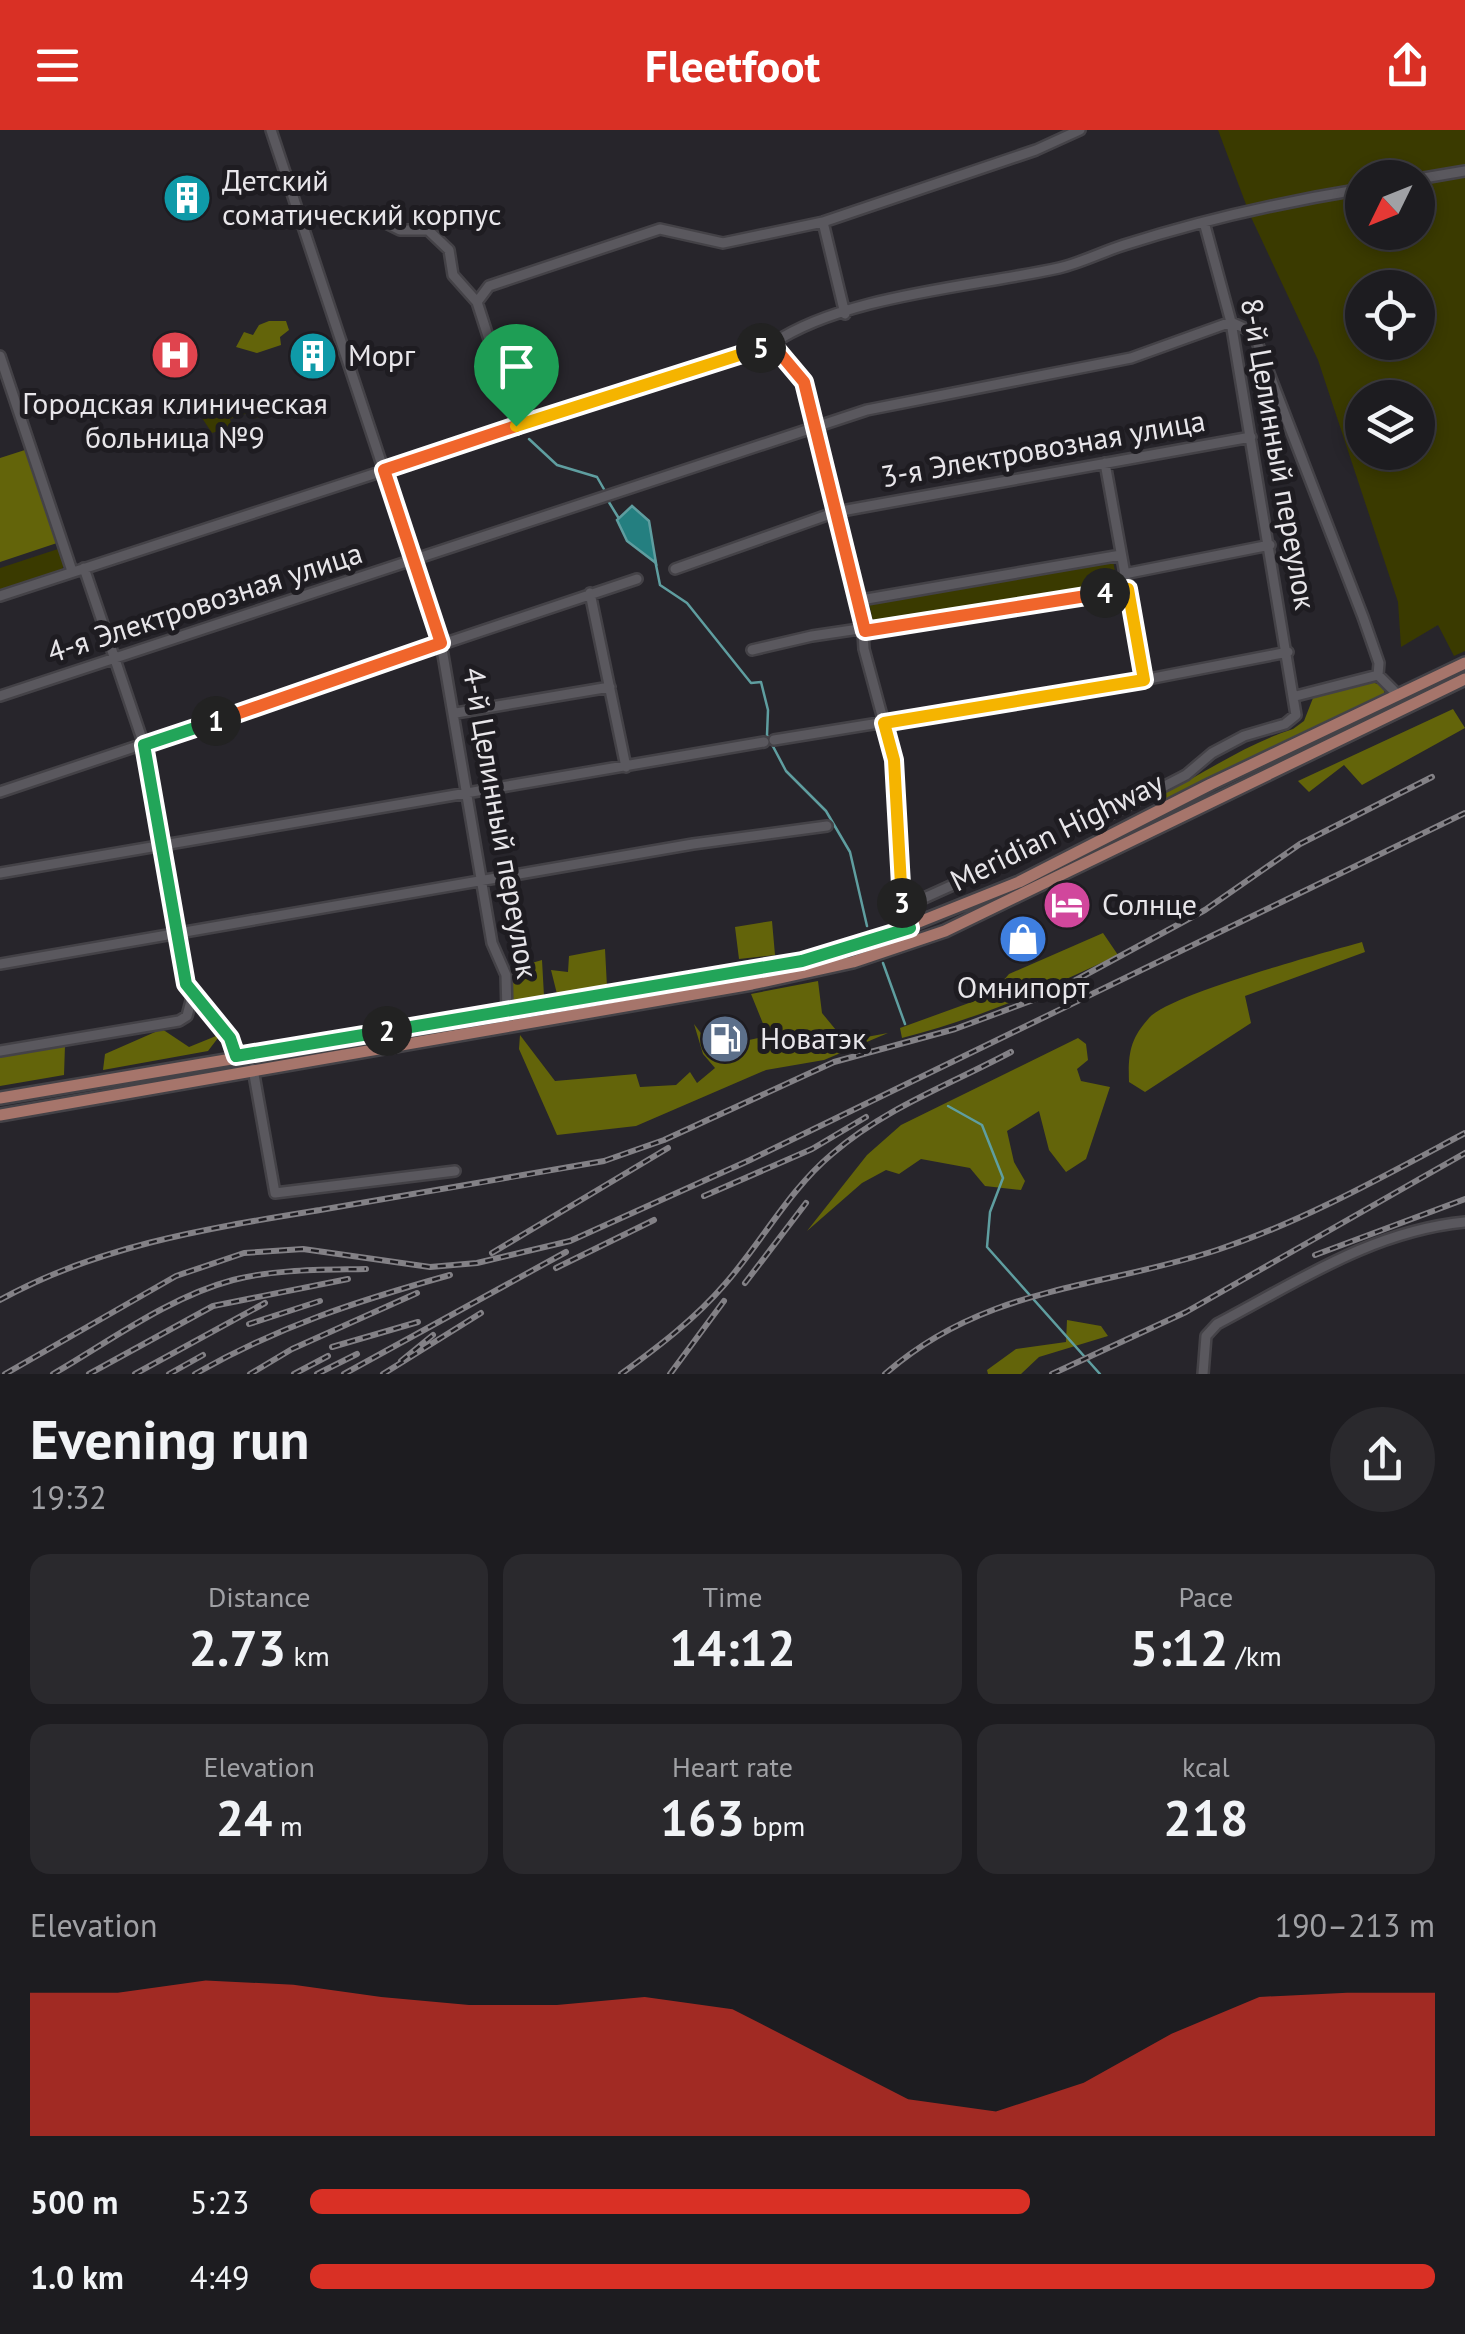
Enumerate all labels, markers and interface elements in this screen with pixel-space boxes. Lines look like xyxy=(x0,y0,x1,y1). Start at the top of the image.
text: Fleetfoot xyxy=(645,36,820,94)
icon: menu xyxy=(30,38,85,93)
icon: share xyxy=(1380,38,1435,93)
place label: Детский соматический корпус xyxy=(222,160,501,233)
north arrow xyxy=(1345,160,1435,250)
map controls xyxy=(1345,160,1435,470)
building icon: Детский соматический корпус xyxy=(161,172,213,224)
button: locate xyxy=(1345,270,1435,360)
street label: 8-й Целинный переулок xyxy=(1233,295,1326,613)
pin: 5 xyxy=(736,323,786,373)
pin xyxy=(474,324,559,427)
hospital icon: Городская клиническая больница №9 xyxy=(149,329,201,381)
text: 5 xyxy=(753,329,769,366)
building icon: Морг xyxy=(287,330,339,382)
place label: Морг xyxy=(348,335,416,374)
icon: arrive xyxy=(489,339,544,394)
button: layers xyxy=(1345,380,1435,470)
place label: Городская клиническая больница №9 xyxy=(22,383,328,456)
street label: 3-я Электровозная улица xyxy=(878,400,1208,495)
street label: 4-я Электровозная улица xyxy=(42,532,367,671)
pin: 4 xyxy=(1080,568,1130,618)
text: 4 xyxy=(1097,574,1113,611)
street label: 4-й Целинный переулок xyxy=(455,664,548,982)
pin: 1 xyxy=(191,696,241,746)
text: 1 xyxy=(208,702,224,739)
street label: Meridian Highway xyxy=(943,762,1169,899)
pin: 3 xyxy=(877,878,927,928)
hotel icon: Солнце xyxy=(1041,879,1093,931)
text: 3 xyxy=(894,884,910,921)
place label: Солнце xyxy=(1102,884,1197,923)
shop icon: Омнипорт xyxy=(997,913,1049,965)
place label: Омнипорт xyxy=(957,967,1089,1006)
pin: 2 xyxy=(362,1006,412,1056)
text: 2 xyxy=(379,1012,395,1049)
fuel station icon: Новатэк xyxy=(699,1013,751,1065)
place label: Новатэк xyxy=(760,1018,867,1057)
text: Evening run xyxy=(30,1403,310,1474)
button: share xyxy=(1330,1407,1435,1512)
text: 19:32 xyxy=(30,1476,107,1518)
text: Distance xyxy=(208,1578,310,1615)
text: Time xyxy=(702,1578,763,1615)
text: Pace xyxy=(1178,1578,1233,1615)
text: 2.73 xyxy=(189,1615,286,1680)
text: 14:12 xyxy=(669,1615,796,1680)
text: 5:12 xyxy=(1130,1615,1228,1680)
text: km xyxy=(286,1637,330,1674)
text: /km xyxy=(1228,1637,1282,1674)
text: Elevation xyxy=(203,1748,315,1785)
text: Heart rate xyxy=(672,1748,793,1785)
text: kcal xyxy=(1182,1748,1230,1785)
text: 24 xyxy=(216,1785,272,1850)
text: 163 xyxy=(660,1785,745,1850)
text: 218 xyxy=(1163,1785,1248,1850)
text: m xyxy=(272,1807,303,1844)
text: bpm xyxy=(745,1807,805,1844)
text: Elevation xyxy=(30,1904,157,1946)
text: 190–213 m xyxy=(1275,1904,1435,1946)
text: 500 m xyxy=(30,2181,118,2223)
text: 5:23 xyxy=(190,2181,249,2223)
text: 1.0 km xyxy=(30,2256,124,2298)
text: 4:49 xyxy=(190,2256,249,2298)

